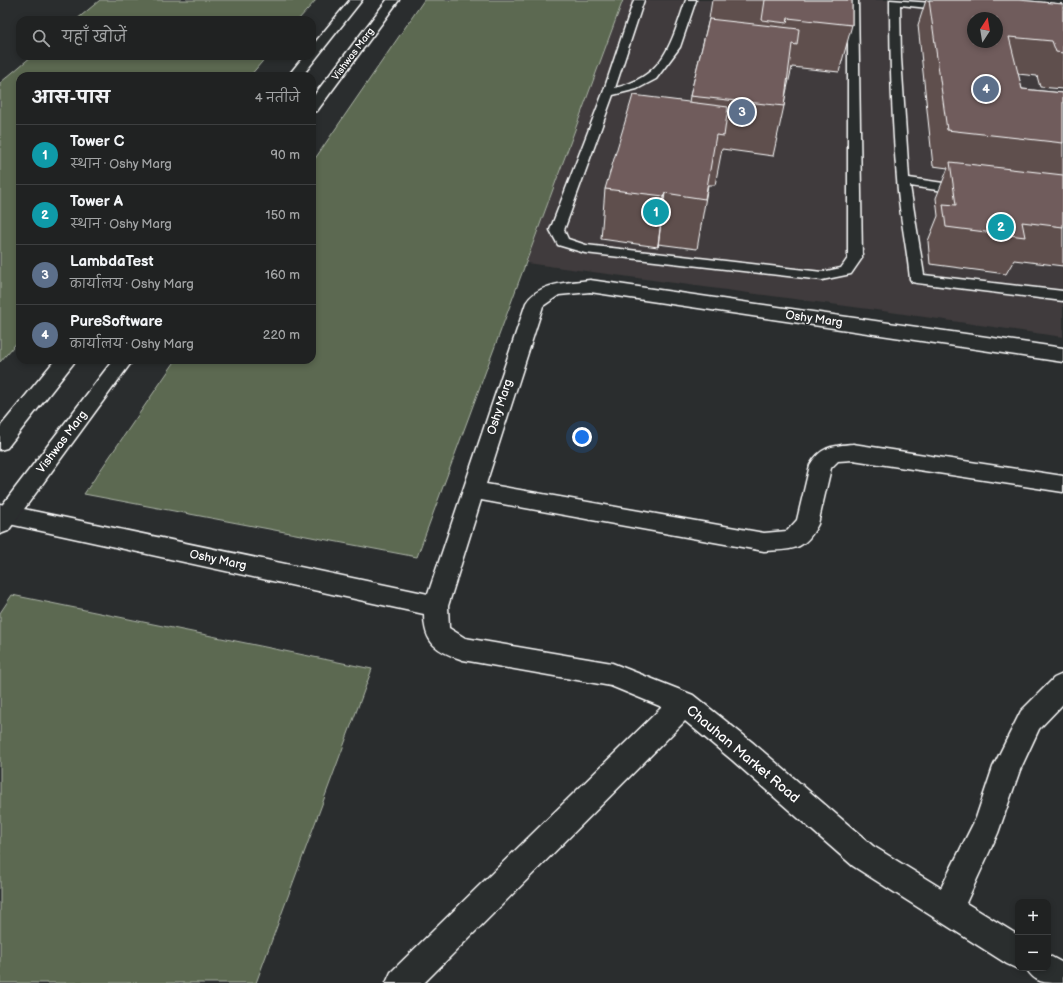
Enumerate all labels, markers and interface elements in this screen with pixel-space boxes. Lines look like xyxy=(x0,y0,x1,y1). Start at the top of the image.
north arrow xyxy=(967,12,1003,48)
search box xyxy=(16,16,316,60)
street label: Vishwas Marg xyxy=(329,25,377,83)
icon: search xyxy=(30,27,52,49)
text: यहाँ खोजें xyxy=(62,28,127,47)
pin: 4 xyxy=(973,74,999,104)
text: आस-पास xyxy=(32,88,110,108)
text: 4 नतीजे xyxy=(255,90,300,106)
pin: 3 xyxy=(729,97,755,127)
text: Tower C xyxy=(70,132,124,151)
text: 1 xyxy=(42,147,48,163)
text: 90 m xyxy=(271,147,300,163)
text: स्थान · Oshy Marg xyxy=(70,156,172,172)
text: Tower A xyxy=(70,192,123,211)
pin: 1 xyxy=(643,197,669,227)
text: 2 xyxy=(41,207,49,223)
text: 150 m xyxy=(266,207,300,223)
pin: 2 xyxy=(988,212,1014,242)
text: स्थान · Oshy Marg xyxy=(70,216,172,232)
text: LambdaTest xyxy=(70,252,153,271)
text: 3 xyxy=(41,267,49,283)
text: 160 m xyxy=(265,267,300,283)
text: कार्यालय · Oshy Marg xyxy=(70,276,194,292)
street label: Oshy Marg xyxy=(784,308,844,330)
text: PureSoftware xyxy=(70,312,163,331)
text: 4 xyxy=(41,327,49,343)
text: 220 m xyxy=(263,327,300,343)
text: कार्यालय · Oshy Marg xyxy=(70,336,194,352)
street label: Oshy Marg xyxy=(484,377,516,437)
street label: Vishwas Marg xyxy=(33,408,91,476)
your location xyxy=(572,427,592,447)
street label: Oshy Marg xyxy=(188,547,248,573)
street label: Chauhan Market Road xyxy=(683,702,803,806)
map controls xyxy=(1015,899,1051,971)
button: + xyxy=(1015,899,1051,935)
button: − xyxy=(1015,935,1051,971)

